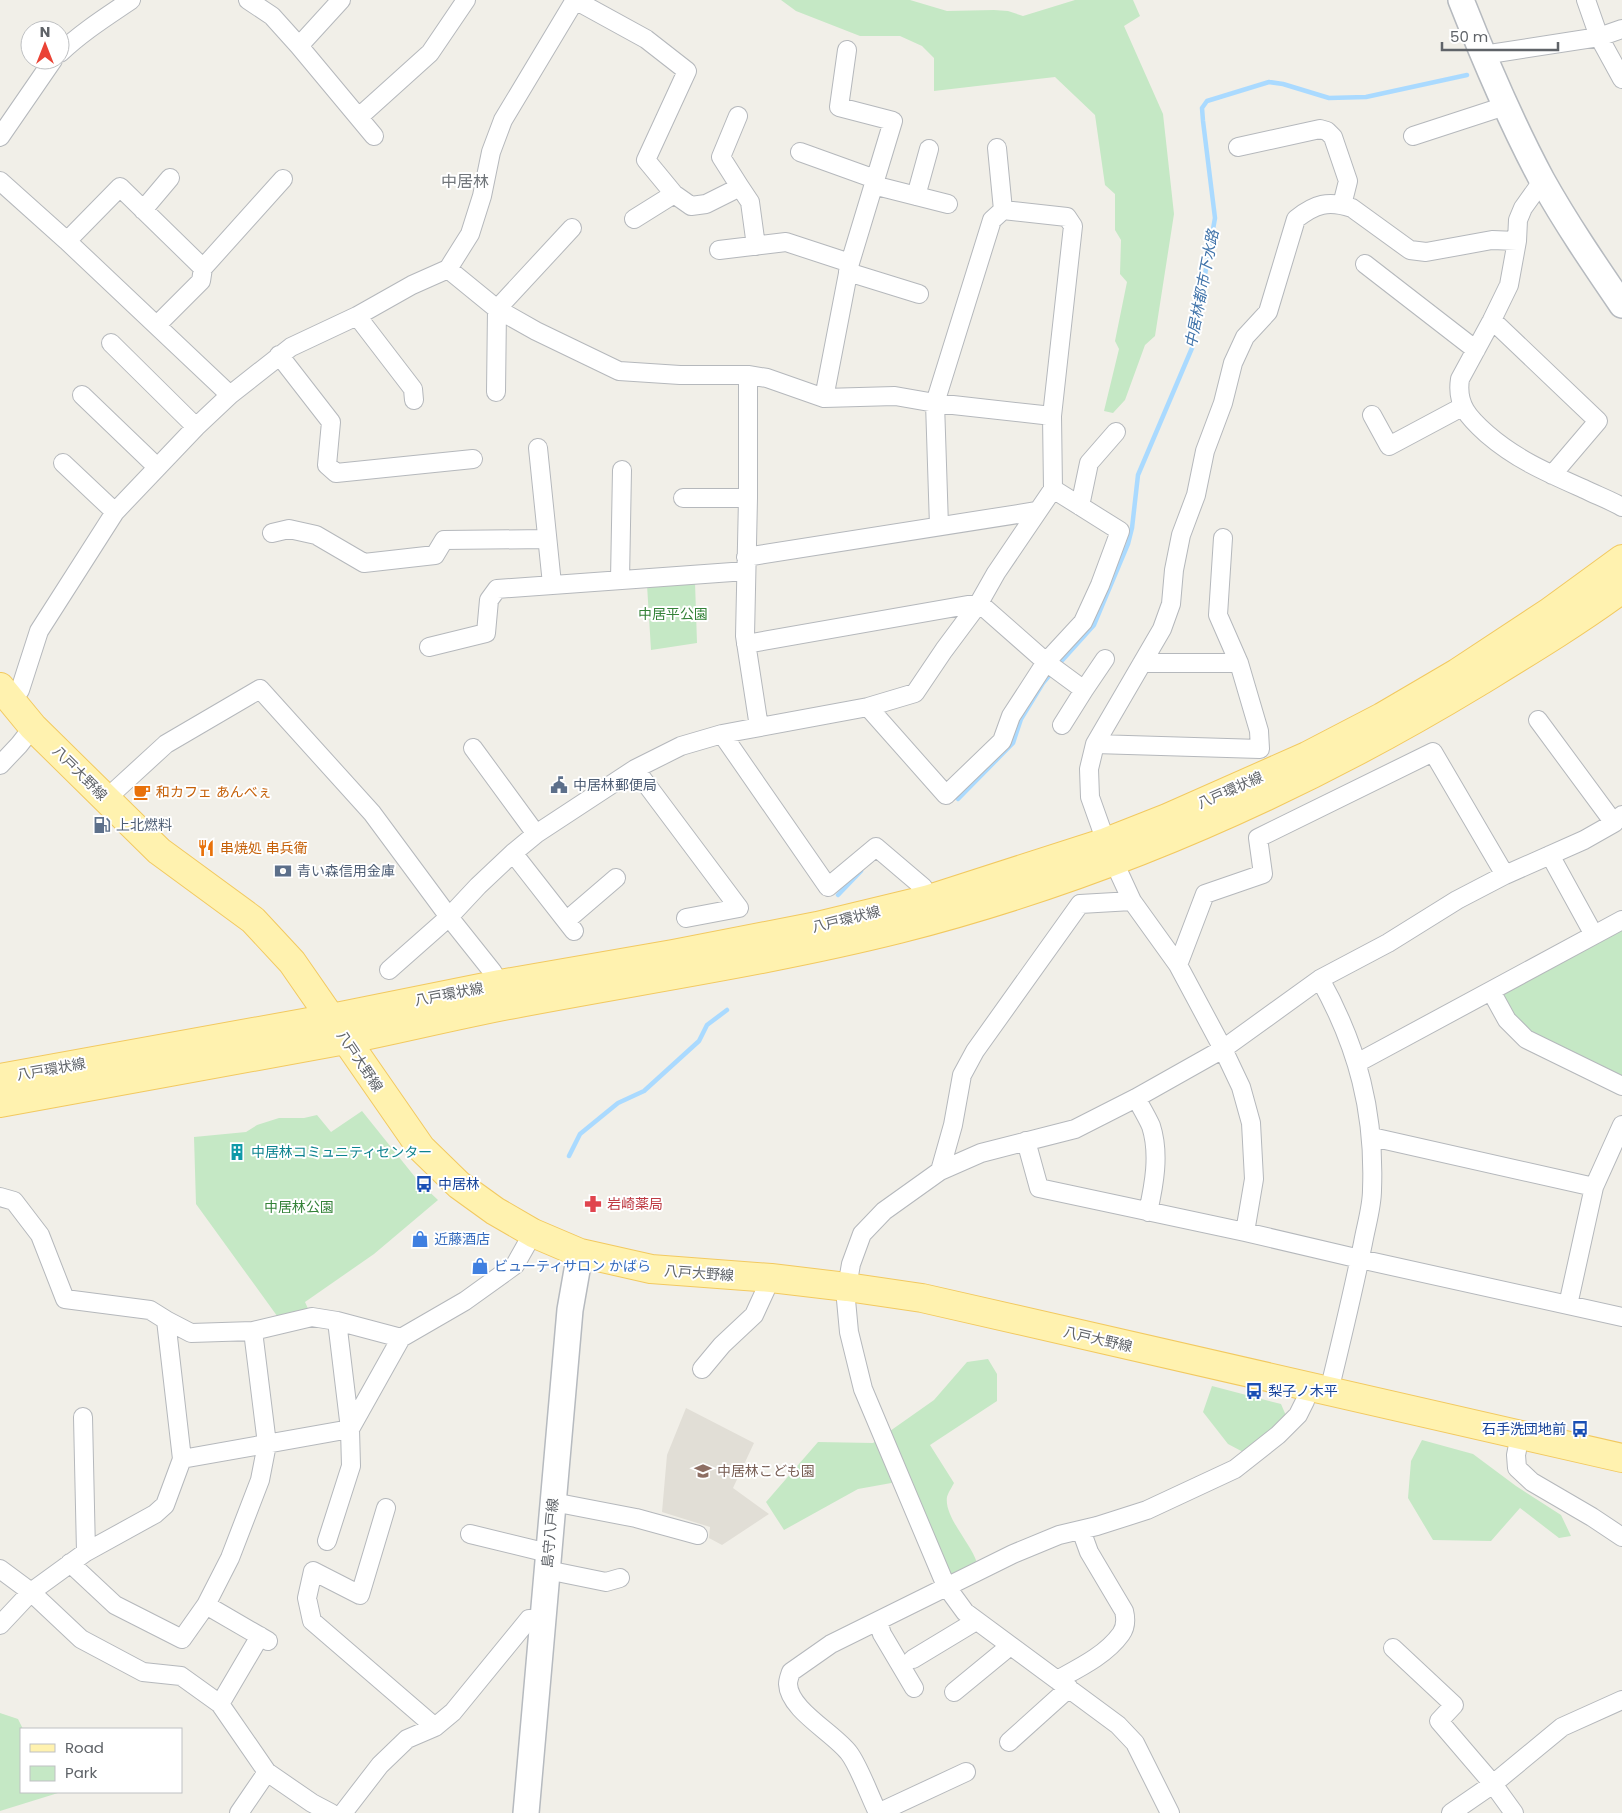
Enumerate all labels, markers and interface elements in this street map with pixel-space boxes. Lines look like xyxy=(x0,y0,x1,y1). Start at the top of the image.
north arrow xyxy=(20,20,70,70)
scale bar xyxy=(1442,20,1558,52)
text: N xyxy=(40,22,50,42)
text: 50 m xyxy=(1450,26,1488,47)
district label: 中居林 xyxy=(441,170,489,193)
water label: 中居林都市下水路 xyxy=(1180,226,1224,350)
park label: 中居平公園 xyxy=(638,604,708,624)
street label: 八戸大野線 xyxy=(48,741,112,805)
street label: 八戸環状線 xyxy=(1194,767,1266,813)
public building icon: 中居林郵便局 xyxy=(549,775,569,795)
place label: 中居林郵便局 xyxy=(573,775,657,795)
cafe icon: 和カフェ あんべぇ xyxy=(132,782,152,802)
place label: 和カフェ あんべぇ xyxy=(156,782,272,802)
fuel station icon: 上北燃料 xyxy=(92,815,112,835)
place label: 上北燃料 xyxy=(116,815,172,835)
restaurant icon: 串焼処 串兵衛 xyxy=(196,838,216,858)
place label: 串焼処 串兵衛 xyxy=(220,838,308,858)
bank icon: 青い森信用金庫 xyxy=(273,861,293,881)
place label: 青い森信用金庫 xyxy=(297,861,395,881)
street label: 八戸環状線 xyxy=(810,901,882,937)
street label: 八戸環状線 xyxy=(413,978,485,1010)
street label: 八戸大野線 xyxy=(332,1026,388,1096)
street label: 八戸環状線 xyxy=(15,1053,87,1085)
building icon: 中居林コミュニティセンター xyxy=(227,1142,247,1162)
place label: 中居林コミュニティセンター xyxy=(251,1142,432,1162)
bus stop icon: 中居林 xyxy=(414,1174,434,1194)
place label: 中居林 xyxy=(438,1174,480,1194)
pharmacy icon: 岩崎薬局 xyxy=(583,1194,603,1214)
place label: 岩崎薬局 xyxy=(607,1194,663,1214)
park label: 中居林公園 xyxy=(264,1197,334,1217)
shop icon: 近藤酒店 xyxy=(410,1229,430,1249)
place label: 近藤酒店 xyxy=(434,1229,490,1249)
shop icon: ビューティサロン かばら xyxy=(470,1256,490,1276)
place label: ビューティサロン かばら xyxy=(494,1256,651,1276)
street label: 八戸大野線 xyxy=(663,1261,735,1285)
street label: 八戸大野線 xyxy=(1062,1321,1134,1357)
bus stop icon: 梨子ノ木平 xyxy=(1244,1381,1264,1401)
place label: 梨子ノ木平 xyxy=(1268,1381,1338,1401)
place label: 石手洗団地前 xyxy=(1482,1419,1566,1439)
bus stop icon: 石手洗団地前 xyxy=(1570,1419,1590,1439)
school or university icon: 中居林こども園 xyxy=(693,1461,713,1481)
place label: 中居林こども園 xyxy=(717,1461,815,1481)
street label: 島守八戸線 xyxy=(537,1497,563,1569)
legend xyxy=(20,1728,182,1793)
text: Road xyxy=(65,1737,104,1758)
text: Park xyxy=(65,1762,97,1783)

